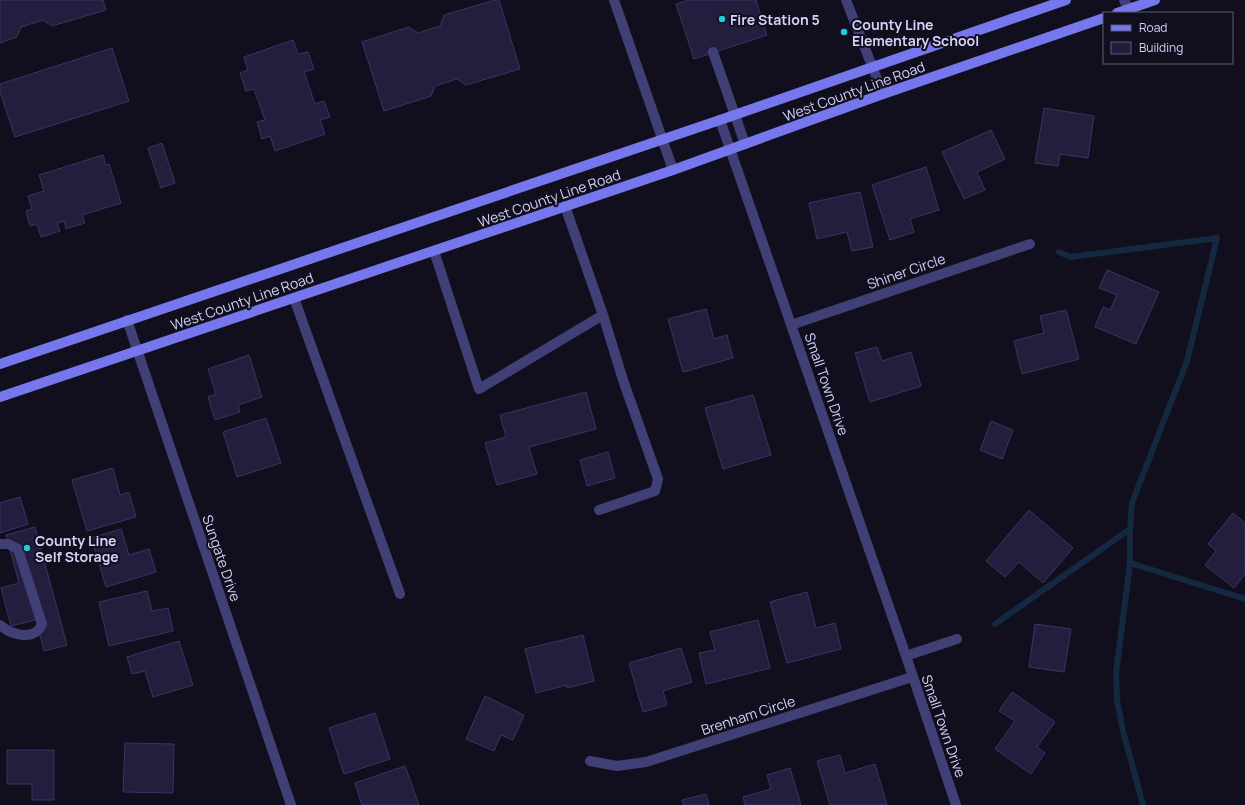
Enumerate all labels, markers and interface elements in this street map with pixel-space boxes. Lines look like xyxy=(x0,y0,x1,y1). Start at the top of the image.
place label: Fire Station 5 xyxy=(730,10,820,29)
legend xyxy=(1103,12,1233,64)
marker: Fire Station 5 xyxy=(717,14,727,24)
place label: County Line Elementary School xyxy=(852,15,979,50)
text: Road xyxy=(1139,19,1167,36)
marker: County Line Elementary School xyxy=(839,27,849,37)
text: Building xyxy=(1139,39,1183,56)
street label: West County Line Road xyxy=(780,56,928,126)
street label: West County Line Road xyxy=(475,165,623,231)
street label: Shiner Circle xyxy=(864,249,948,293)
street label: West County Line Road xyxy=(168,268,316,334)
street label: Small Town Drive xyxy=(801,330,853,438)
street label: Sungate Drive xyxy=(198,512,246,604)
place label: County Line Self Storage xyxy=(35,531,119,566)
marker: County Line Self Storage xyxy=(22,543,32,553)
street label: Small Town Drive xyxy=(918,672,970,780)
street label: Brenham Circle xyxy=(699,691,797,739)

